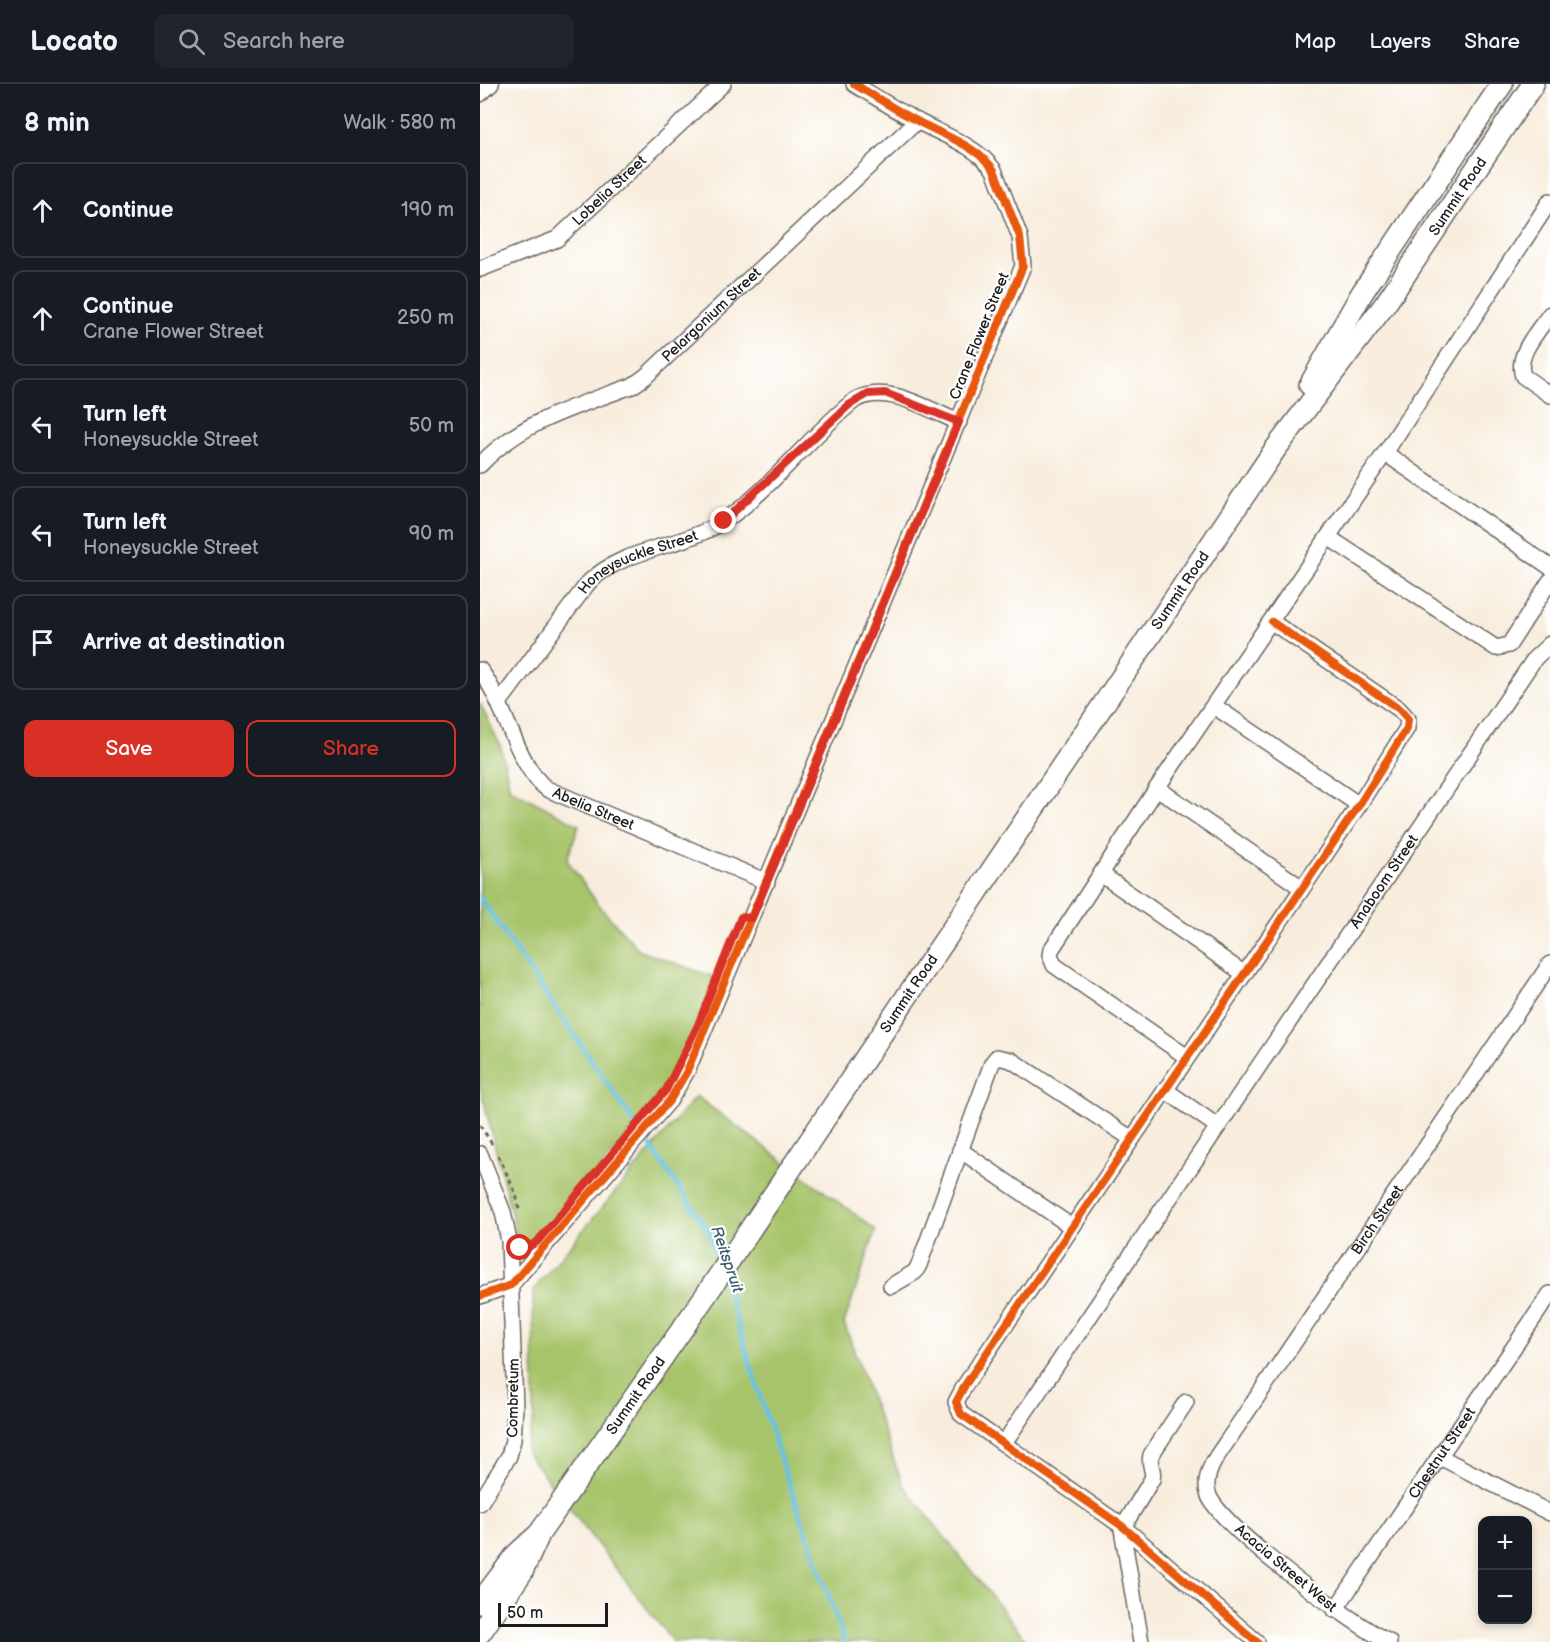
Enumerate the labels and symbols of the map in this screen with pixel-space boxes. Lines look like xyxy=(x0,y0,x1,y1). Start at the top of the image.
street label: Lobelia Street xyxy=(568,151,651,230)
street label: Summit Road xyxy=(1425,154,1491,240)
street label: Pelargonium Street xyxy=(658,263,766,366)
street label: Crane Flower Street xyxy=(945,269,1014,403)
route end xyxy=(710,507,736,533)
street label: Honeysuckle Street xyxy=(574,526,701,598)
street label: Summit Road xyxy=(1147,548,1214,634)
street label: Abelia Street xyxy=(550,783,637,835)
street label: Anaboom Street xyxy=(1346,831,1423,932)
street label: Summit Road xyxy=(876,951,942,1037)
street label: Birch Street xyxy=(1347,1181,1408,1259)
water label: Reitspruit xyxy=(706,1224,747,1296)
route start xyxy=(506,1234,532,1260)
street label: Summit Road xyxy=(602,1353,670,1438)
street label: Combretum xyxy=(503,1358,524,1438)
street label: Chestnut Street xyxy=(1405,1404,1480,1502)
street label: Acacia Street West xyxy=(1231,1520,1341,1617)
scale bar xyxy=(498,1600,608,1628)

